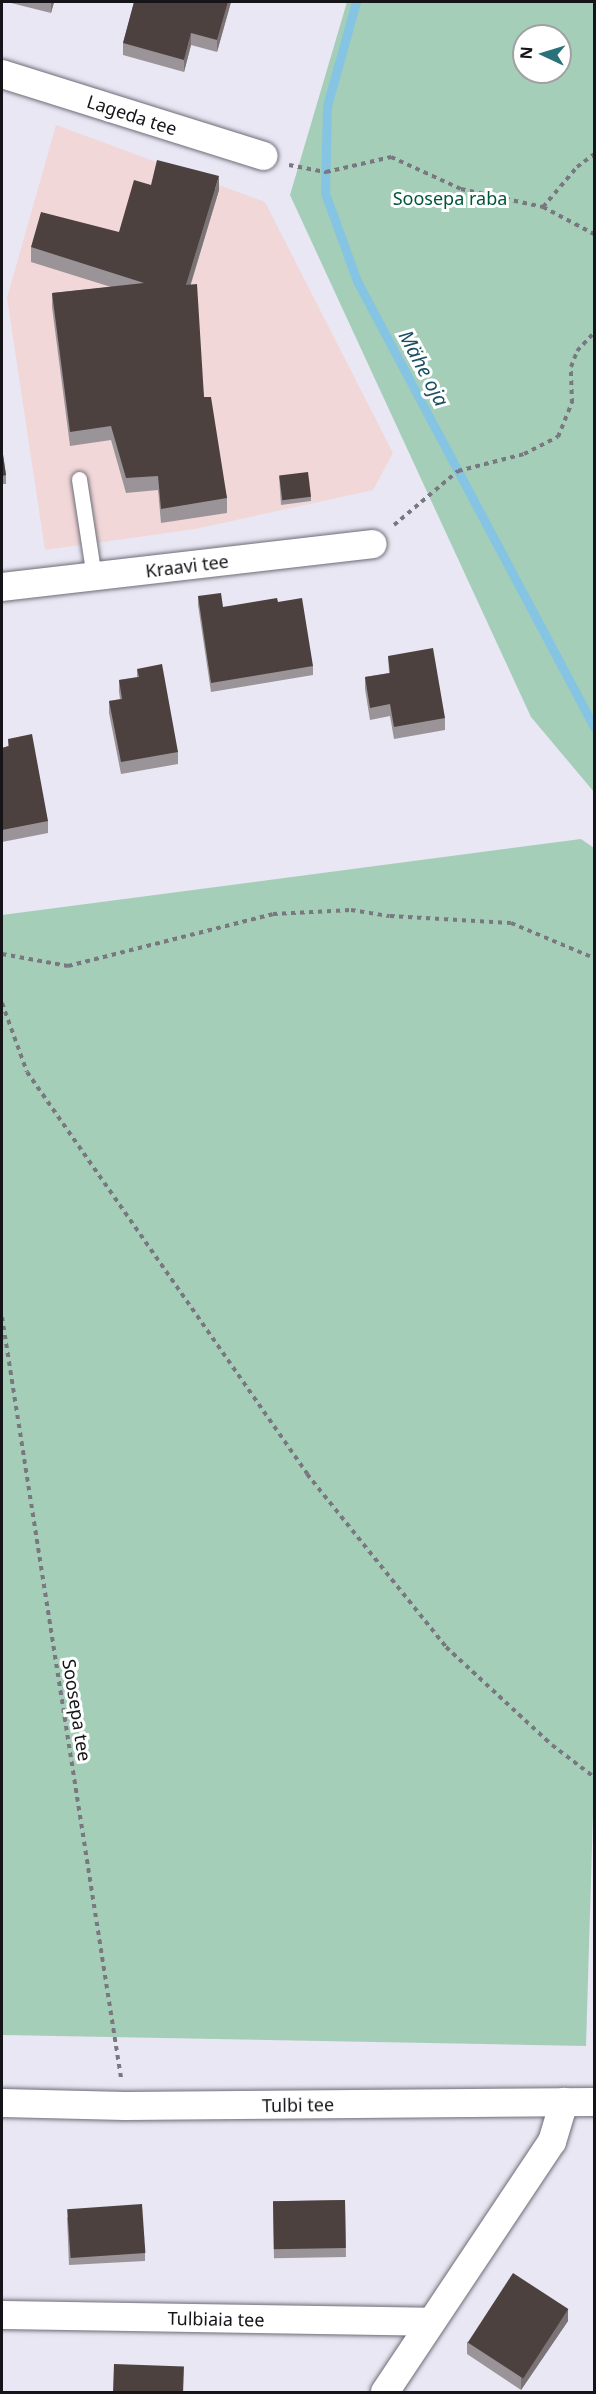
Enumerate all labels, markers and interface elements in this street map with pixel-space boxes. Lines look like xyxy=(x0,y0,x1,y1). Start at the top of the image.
north arrow xyxy=(512,24,572,84)
text: N xyxy=(515,46,537,60)
street label: Lageda tee xyxy=(84,90,180,140)
park label: Soosepa raba xyxy=(393,187,507,209)
water label: Mähe oja xyxy=(394,326,454,410)
street label: Kraavi tee xyxy=(144,550,230,582)
street label: Soosepa tee xyxy=(58,1657,96,1763)
street label: Tulbi tee xyxy=(262,2094,334,2116)
street label: Tulbiaia tee xyxy=(167,2307,265,2331)

